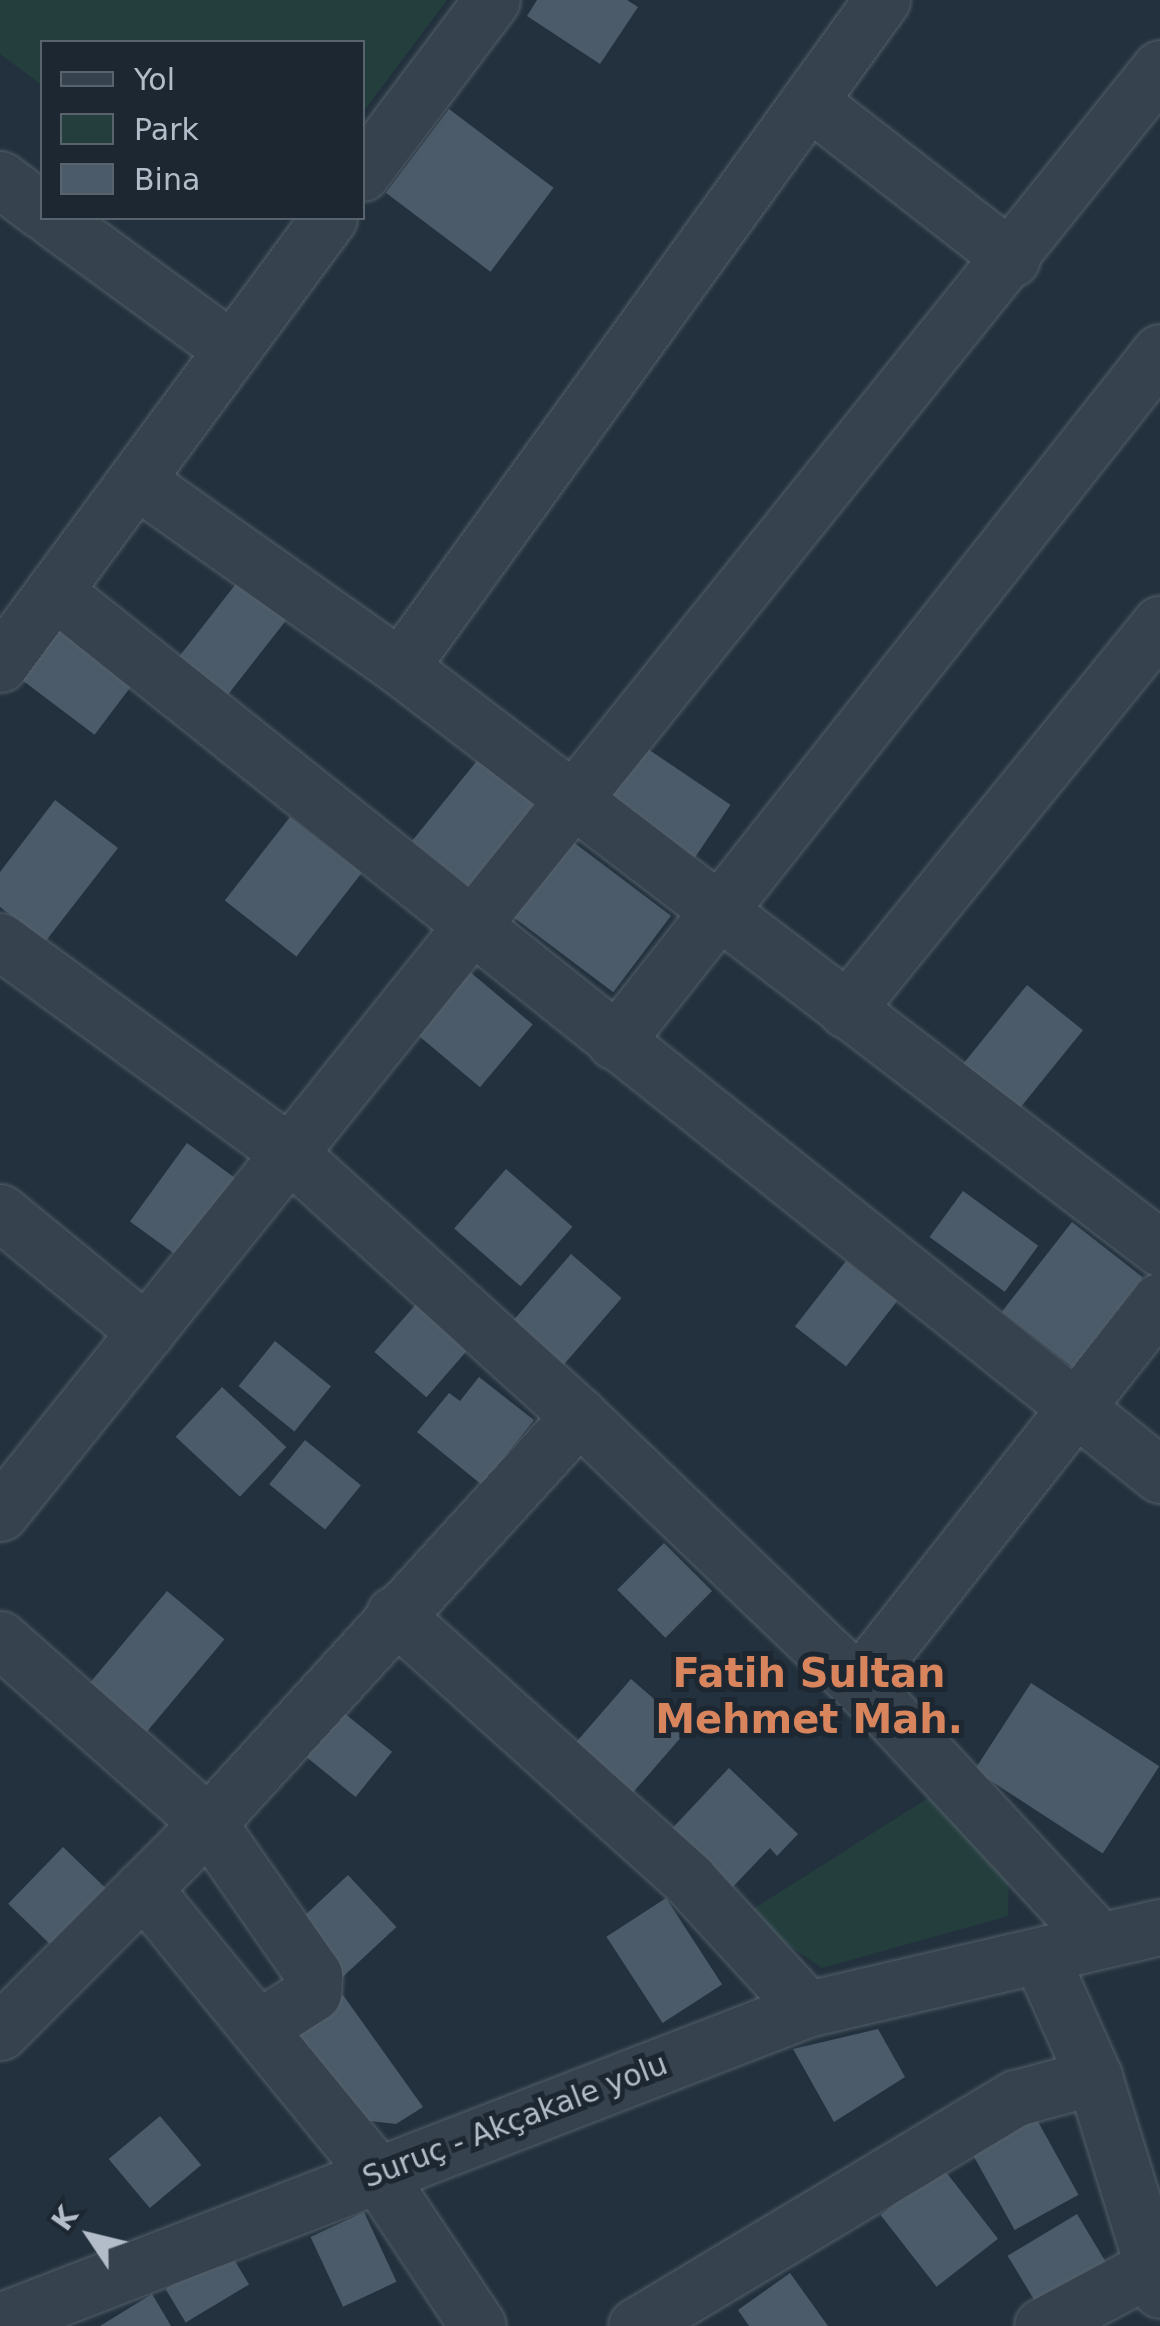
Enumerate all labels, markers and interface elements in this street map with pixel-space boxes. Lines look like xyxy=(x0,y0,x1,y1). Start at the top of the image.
legend xyxy=(40,40,365,220)
text: Yol xyxy=(134,62,175,97)
text: Park xyxy=(134,112,199,147)
text: Bina xyxy=(134,162,200,197)
district label: Fatih Sultan Mehmet Mah. xyxy=(655,1649,963,1743)
street label: Suruç - Akçakale yolu xyxy=(358,2046,672,2196)
north arrow xyxy=(40,2186,140,2286)
text: K xyxy=(45,2200,85,2237)

